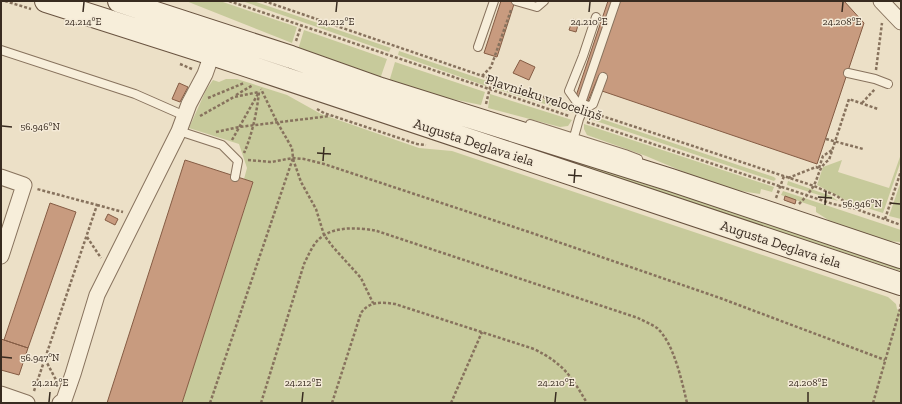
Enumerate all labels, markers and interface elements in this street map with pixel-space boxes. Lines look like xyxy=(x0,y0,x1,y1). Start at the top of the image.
text: 24.214°E xyxy=(65,16,101,28)
text: 24.212°E xyxy=(318,16,354,28)
text: 24.210°E xyxy=(570,16,608,28)
text: 24.208°E xyxy=(823,16,862,28)
street label: Pļavnieku veloceliņš xyxy=(484,71,604,124)
street label: Augusta Deglava iela xyxy=(411,115,537,170)
text: 56.946°N xyxy=(20,121,60,133)
text: 56.946°N xyxy=(842,198,882,210)
street label: Augusta Deglava iela xyxy=(718,217,844,272)
text: 56.947°N xyxy=(21,352,60,364)
text: 24.214°E xyxy=(32,377,68,389)
text: 24.212°E xyxy=(285,377,321,389)
text: 24.210°E xyxy=(537,377,575,389)
text: 24.208°E xyxy=(789,377,828,389)

